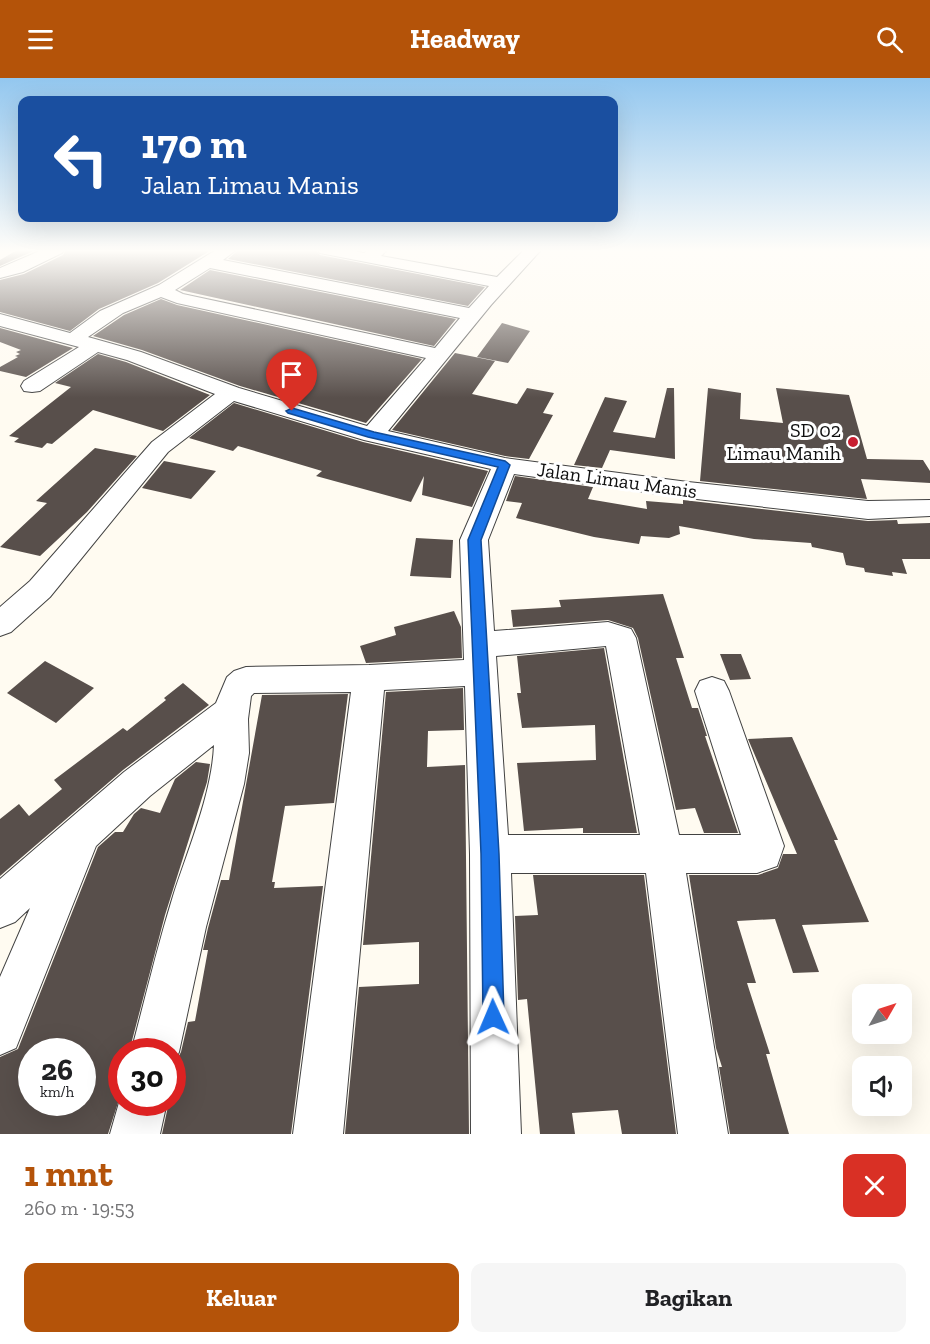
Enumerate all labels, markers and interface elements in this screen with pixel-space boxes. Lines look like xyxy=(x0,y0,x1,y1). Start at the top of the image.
icon: menu xyxy=(24,23,57,56)
text: Headway xyxy=(410,23,520,55)
icon: search xyxy=(873,23,906,56)
text: 170 m xyxy=(141,118,247,169)
icon: left xyxy=(42,120,120,198)
text: Jalan Limau Manis xyxy=(141,169,359,201)
pin xyxy=(266,349,317,411)
icon: arrive xyxy=(275,358,308,391)
place label: SD 02 Limau Manih xyxy=(726,418,842,465)
marker: SD 02 Limau Manih xyxy=(846,435,860,449)
street label: Jalan Limau Manis xyxy=(535,457,699,503)
north arrow xyxy=(852,984,912,1044)
map controls xyxy=(852,984,912,1116)
position arrow xyxy=(461,985,525,1049)
speed limit sign: 30 xyxy=(108,1038,186,1116)
text: 26 xyxy=(41,1052,73,1088)
button: sound xyxy=(852,1056,912,1116)
text: km/h xyxy=(40,1083,74,1101)
text: 1 mnt xyxy=(24,1152,113,1195)
button: close xyxy=(843,1154,906,1217)
text: 260 m · 19:53 xyxy=(24,1196,135,1220)
button: Keluar xyxy=(24,1263,459,1332)
button: Bagikan xyxy=(471,1263,906,1332)

